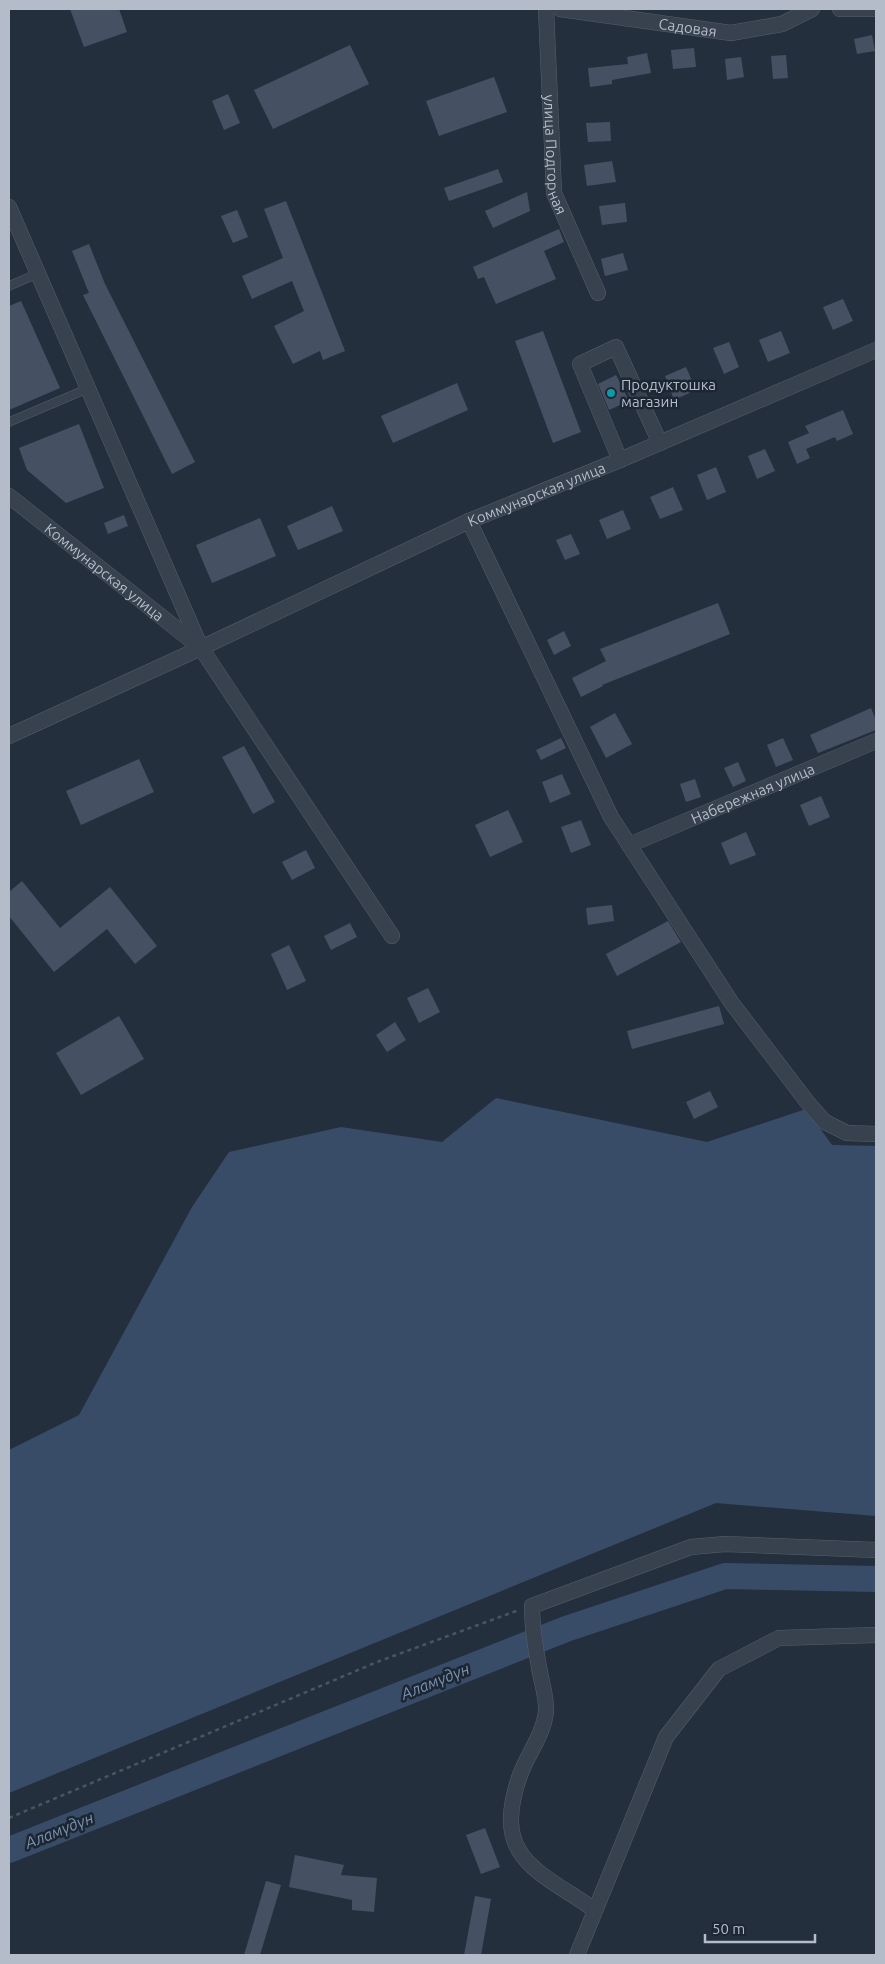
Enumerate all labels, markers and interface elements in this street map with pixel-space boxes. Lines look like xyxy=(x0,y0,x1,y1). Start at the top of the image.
street label: Садовая xyxy=(658,14,718,39)
street label: улица Подгорная xyxy=(541,94,571,217)
place label: Продуктошка магазин xyxy=(621,376,716,410)
marker: Продуктошка магазин xyxy=(605,387,617,399)
street label: Коммунарская улица xyxy=(465,458,608,529)
street label: Коммунарская улица xyxy=(42,519,168,624)
street label: Набережная улица xyxy=(688,759,817,827)
water label: Аламүдүн xyxy=(397,1659,472,1703)
water label: Аламүдүн xyxy=(21,1808,96,1852)
scale bar xyxy=(705,1912,815,1944)
text: 50 m xyxy=(712,1920,745,1937)

